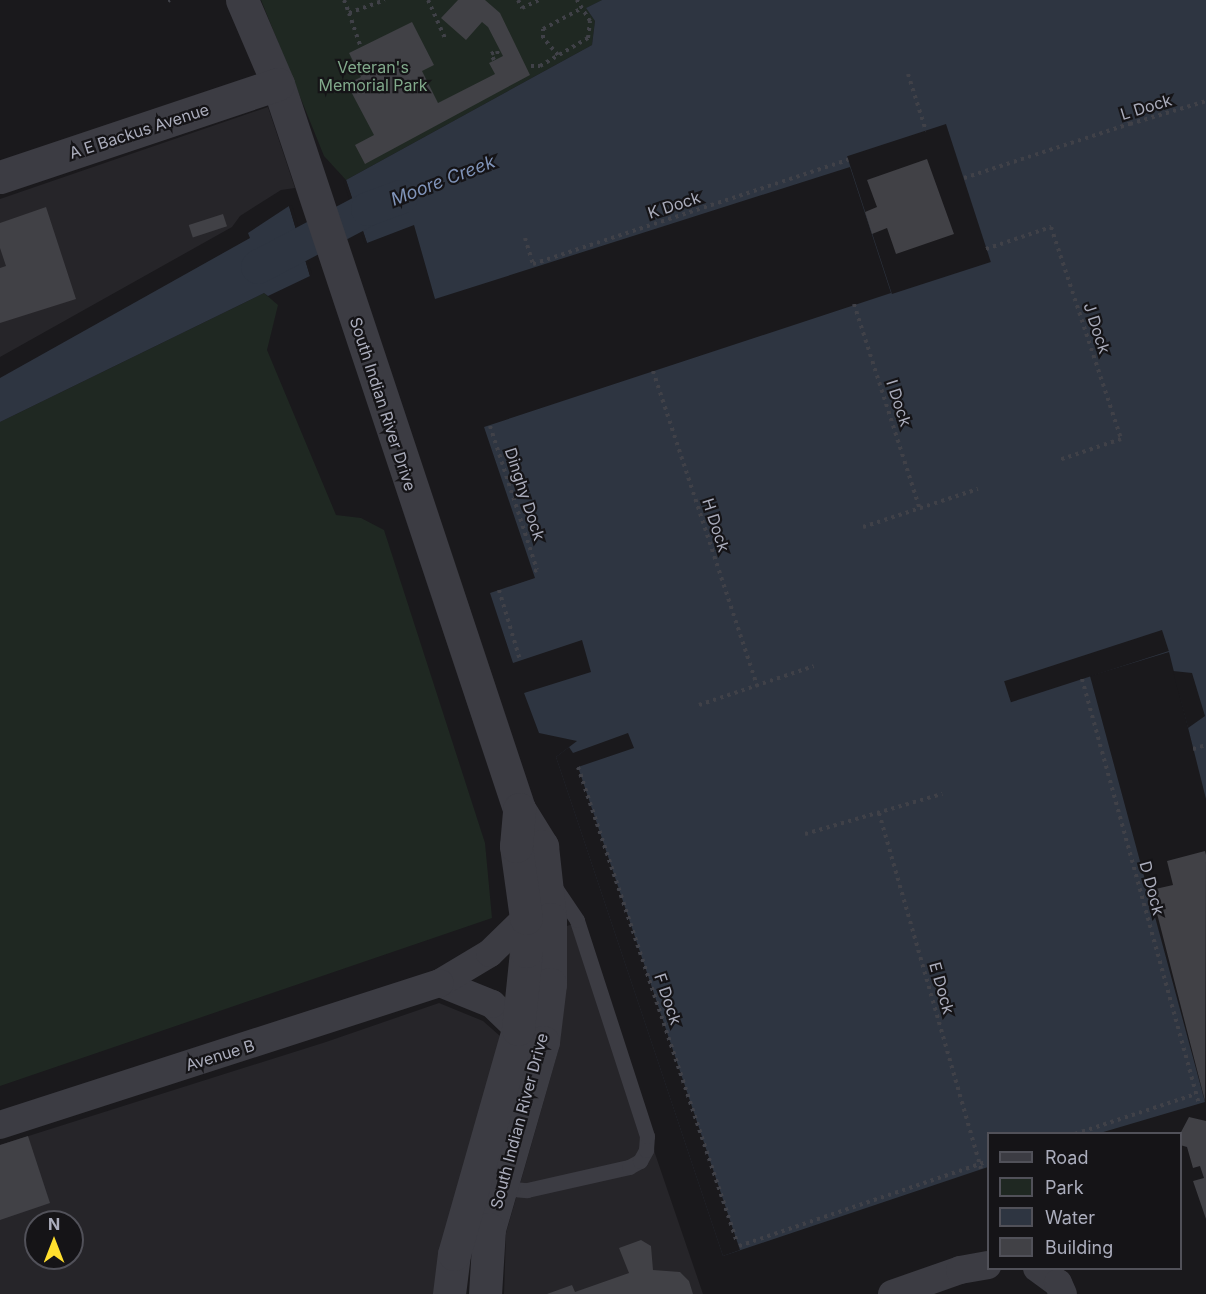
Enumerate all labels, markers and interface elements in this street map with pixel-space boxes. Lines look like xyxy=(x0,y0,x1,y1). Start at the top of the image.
park label: Veteran's Memorial Park xyxy=(318,57,428,95)
street label: L Dock xyxy=(1118,90,1174,124)
street label: A E Backus Avenue xyxy=(67,99,211,163)
water label: Moore Creek xyxy=(388,151,498,211)
street label: K Dock xyxy=(645,187,703,223)
street label: J Dock xyxy=(1080,300,1114,356)
street label: South Indian River Drive xyxy=(346,315,420,493)
street label: I Dock xyxy=(882,377,916,429)
street label: Dinghy Dock xyxy=(501,445,549,543)
street label: H Dock xyxy=(698,496,734,554)
street label: D Dock xyxy=(1136,859,1168,917)
street label: E Dock xyxy=(925,960,959,1016)
street label: F Dock xyxy=(650,971,686,1027)
street label: South Indian River Drive xyxy=(486,1031,552,1211)
street label: Avenue B xyxy=(183,1035,257,1075)
legend xyxy=(987,1132,1182,1270)
text: Road xyxy=(1045,1147,1088,1168)
text: Park xyxy=(1045,1177,1084,1198)
text: Water xyxy=(1045,1207,1095,1228)
north arrow xyxy=(24,1210,84,1270)
text: N xyxy=(48,1214,60,1234)
text: Building xyxy=(1045,1237,1113,1258)

